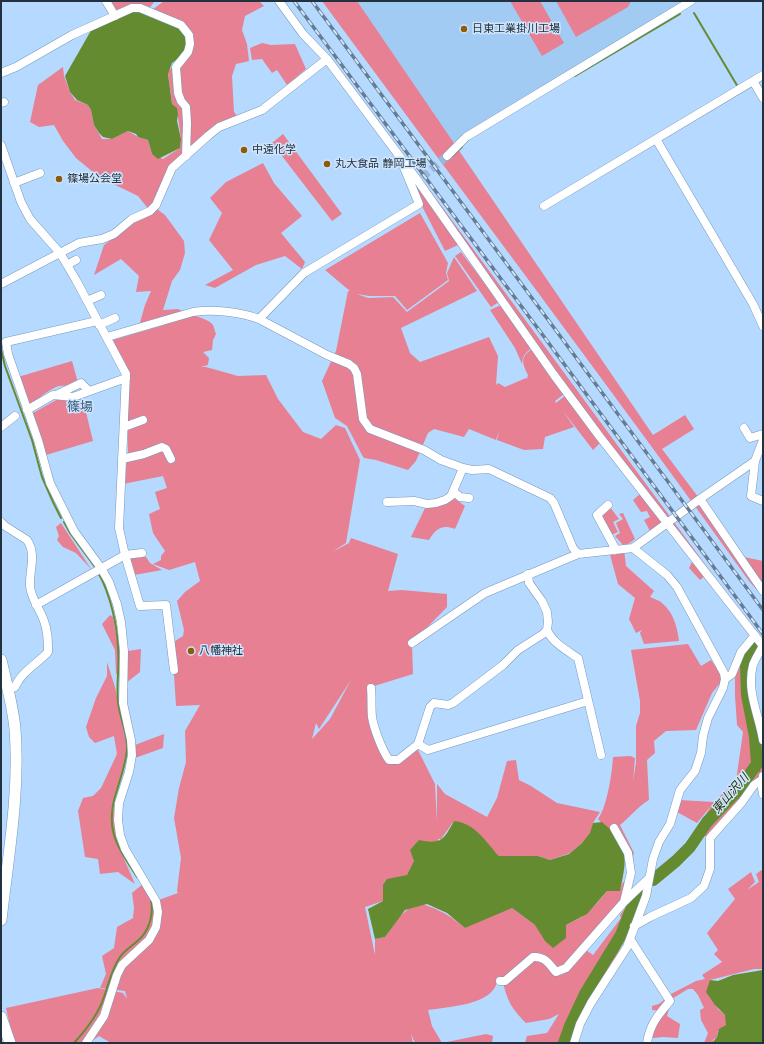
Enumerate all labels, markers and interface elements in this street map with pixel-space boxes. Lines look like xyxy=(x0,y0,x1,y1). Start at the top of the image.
place label: 日東工業掛川工場 xyxy=(472,22,560,36)
marker: 日東工業掛川工場 xyxy=(459,24,469,34)
place label: 中遠化学 xyxy=(252,143,296,157)
marker: 中遠化学 xyxy=(239,145,249,155)
place label: 丸大食品 静岡工場 xyxy=(335,157,426,171)
marker: 丸大食品 静岡工場 xyxy=(322,159,332,169)
place label: 篠場公会堂 xyxy=(67,172,122,186)
marker: 篠場公会堂 xyxy=(54,174,64,184)
district label: 篠場 xyxy=(67,400,93,416)
place label: 八幡神社 xyxy=(199,644,243,658)
marker: 八幡神社 xyxy=(186,646,196,656)
water label: 東山沢川 xyxy=(710,771,752,817)

